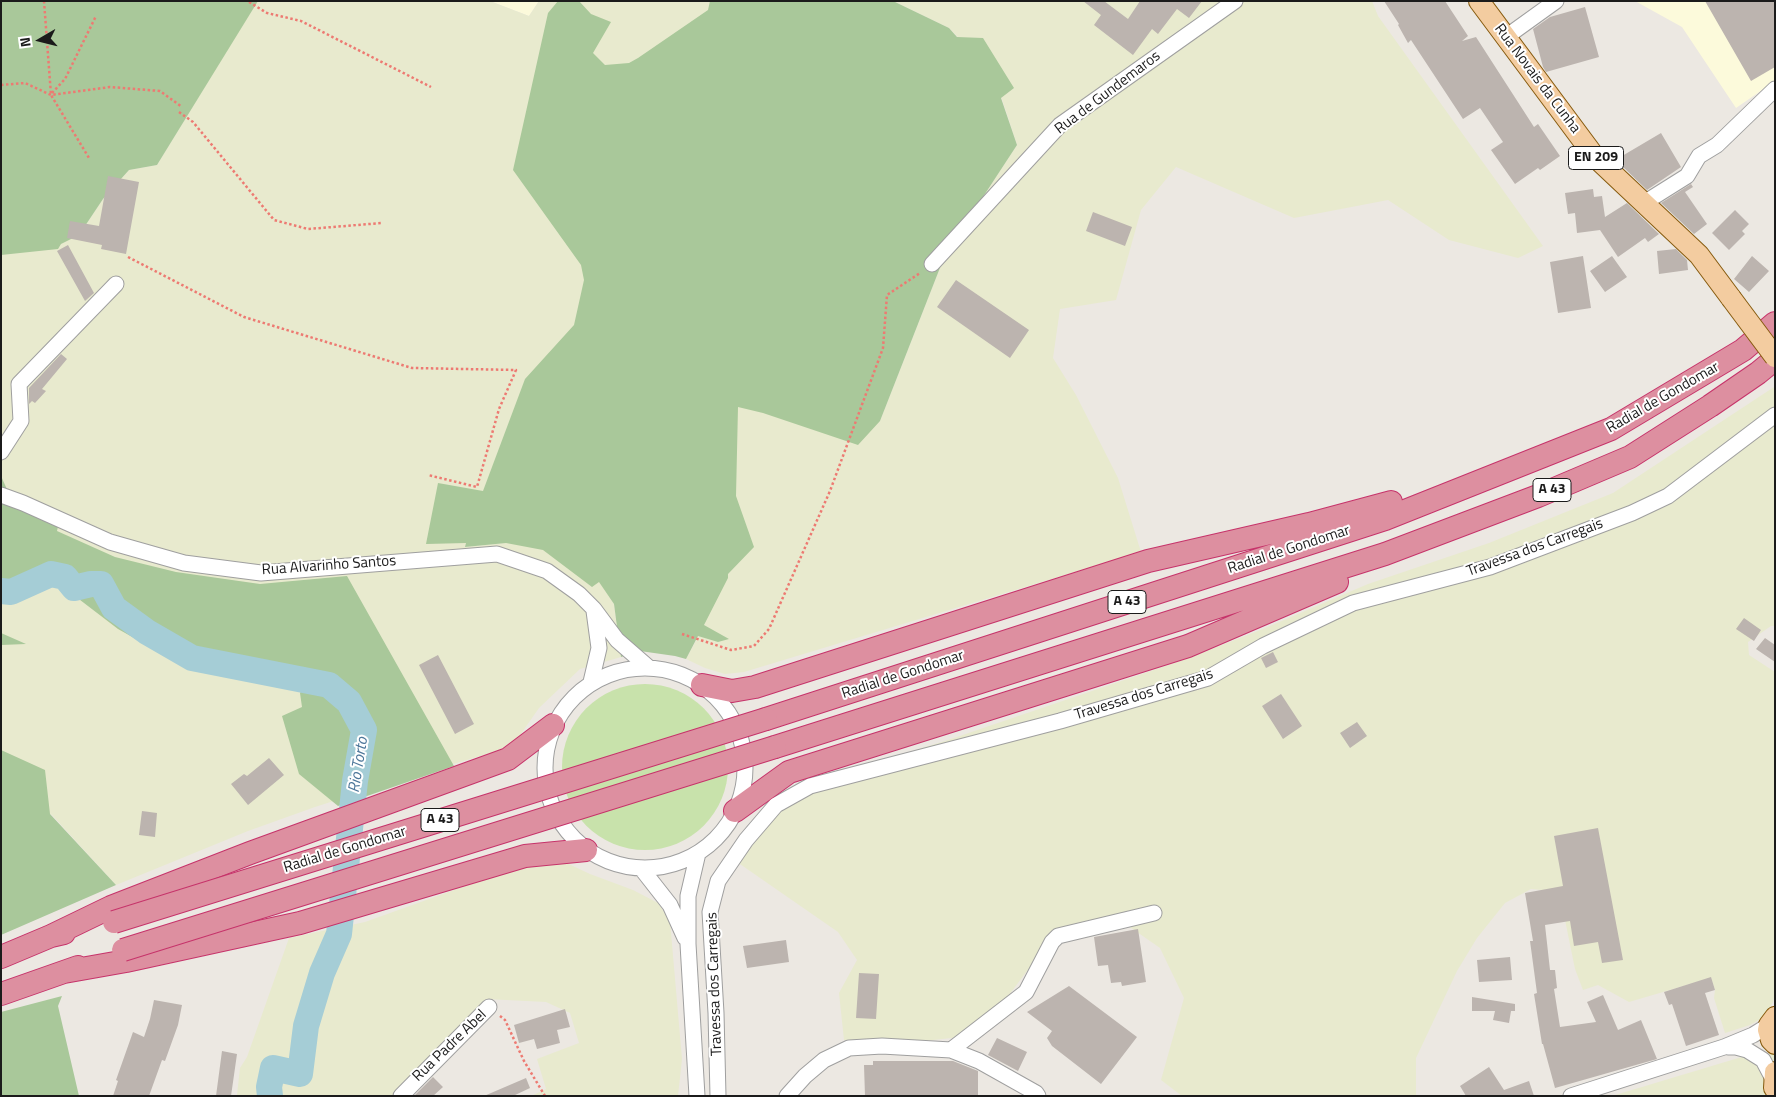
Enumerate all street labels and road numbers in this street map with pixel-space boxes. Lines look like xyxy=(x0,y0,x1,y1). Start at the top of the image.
street label: Rua Novais da Cunha xyxy=(1490,21,1584,137)
street label: Rua de Gundemaros xyxy=(1052,47,1164,139)
road number: EN 209 xyxy=(1568,146,1624,170)
street label: Radial de Gondomar xyxy=(1603,358,1723,438)
road number: A 43 xyxy=(1533,478,1571,502)
street label: Travessa dos Carregais xyxy=(1464,515,1606,581)
street label: Radial de Gondomar xyxy=(1226,522,1352,578)
street label: Rua Alvarinho Santos xyxy=(261,552,397,580)
road number: A 43 xyxy=(1108,590,1146,614)
street label: Radial de Gondomar xyxy=(840,647,966,703)
street label: Travessa dos Carregais xyxy=(1073,665,1215,725)
road number: A 43 xyxy=(421,808,459,832)
street label: Radial de Gondomar xyxy=(281,823,409,877)
street label: Travessa dos Carregais xyxy=(703,912,727,1056)
street label: Rua Padre Abel xyxy=(409,1006,491,1086)

